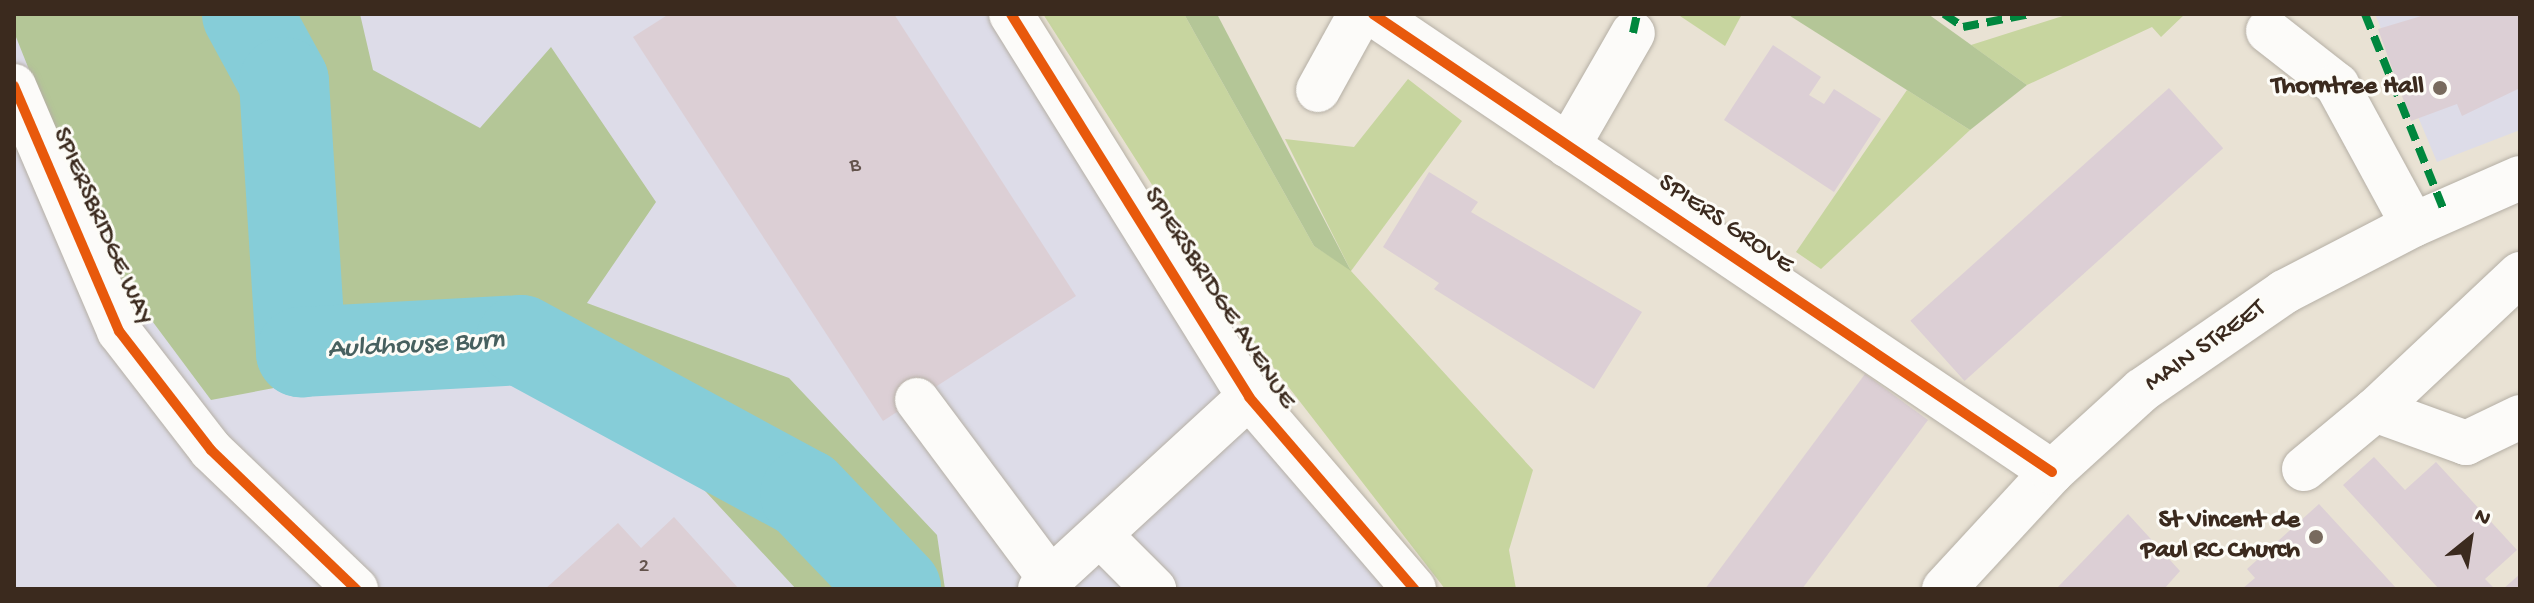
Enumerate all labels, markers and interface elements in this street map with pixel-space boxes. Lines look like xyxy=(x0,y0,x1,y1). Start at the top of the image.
place label: Thorntree Hall xyxy=(2271,72,2424,104)
marker: Thorntree Hall xyxy=(2431,79,2449,97)
street label: SPIERSBRIDGE WAY xyxy=(43,123,159,331)
house number: B xyxy=(849,154,861,180)
street label: SPIERS GROVE xyxy=(1651,168,1799,282)
street label: SPIERSBRIDGE AVENUE xyxy=(1135,182,1301,416)
street label: MAIN STREET xyxy=(2139,294,2273,400)
water label: Auldhouse Burn xyxy=(327,325,505,367)
north arrow xyxy=(2430,499,2510,579)
text: N xyxy=(2469,503,2495,533)
place label: St Vincent de Paul RC Church xyxy=(2141,506,2300,568)
marker: St Vincent de Paul RC Church xyxy=(2307,528,2325,546)
house number: 2 xyxy=(639,555,649,581)

